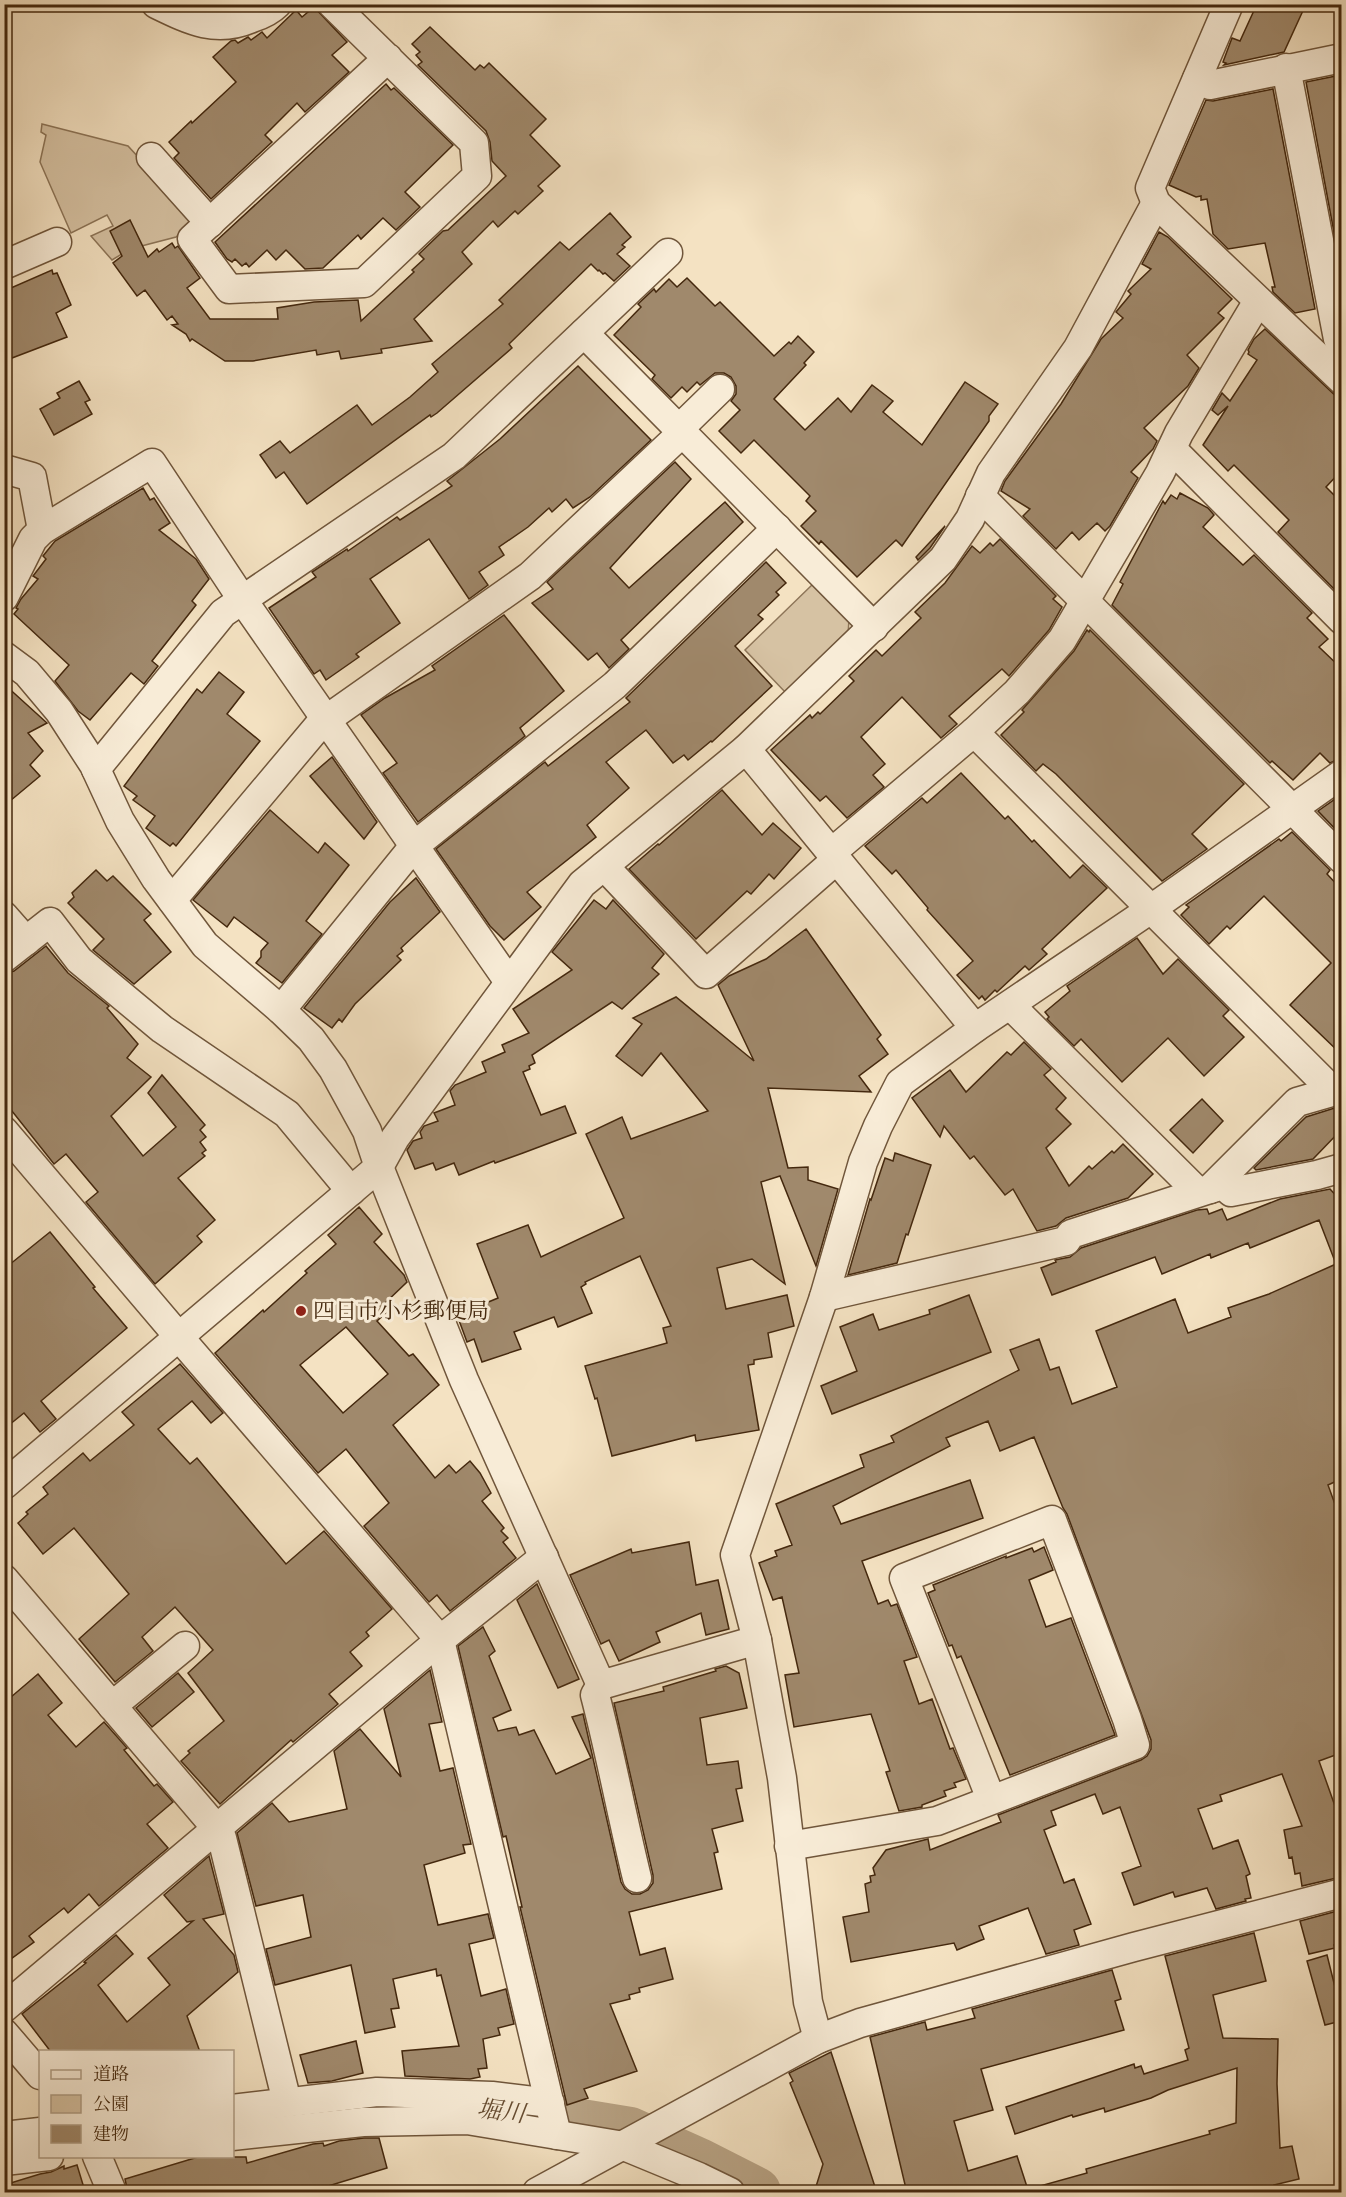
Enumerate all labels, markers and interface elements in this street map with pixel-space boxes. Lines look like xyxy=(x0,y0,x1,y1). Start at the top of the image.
place label: 四日市小杉郵便局 xyxy=(313,1298,489,1325)
marker: 四日市小杉郵便局 xyxy=(294,1304,308,1318)
legend xyxy=(39,2050,234,2158)
text: 道路 xyxy=(93,2064,129,2086)
text: 公園 xyxy=(93,2094,129,2116)
water label: 堀川 xyxy=(475,2094,530,2130)
text: 建物 xyxy=(93,2124,129,2146)

